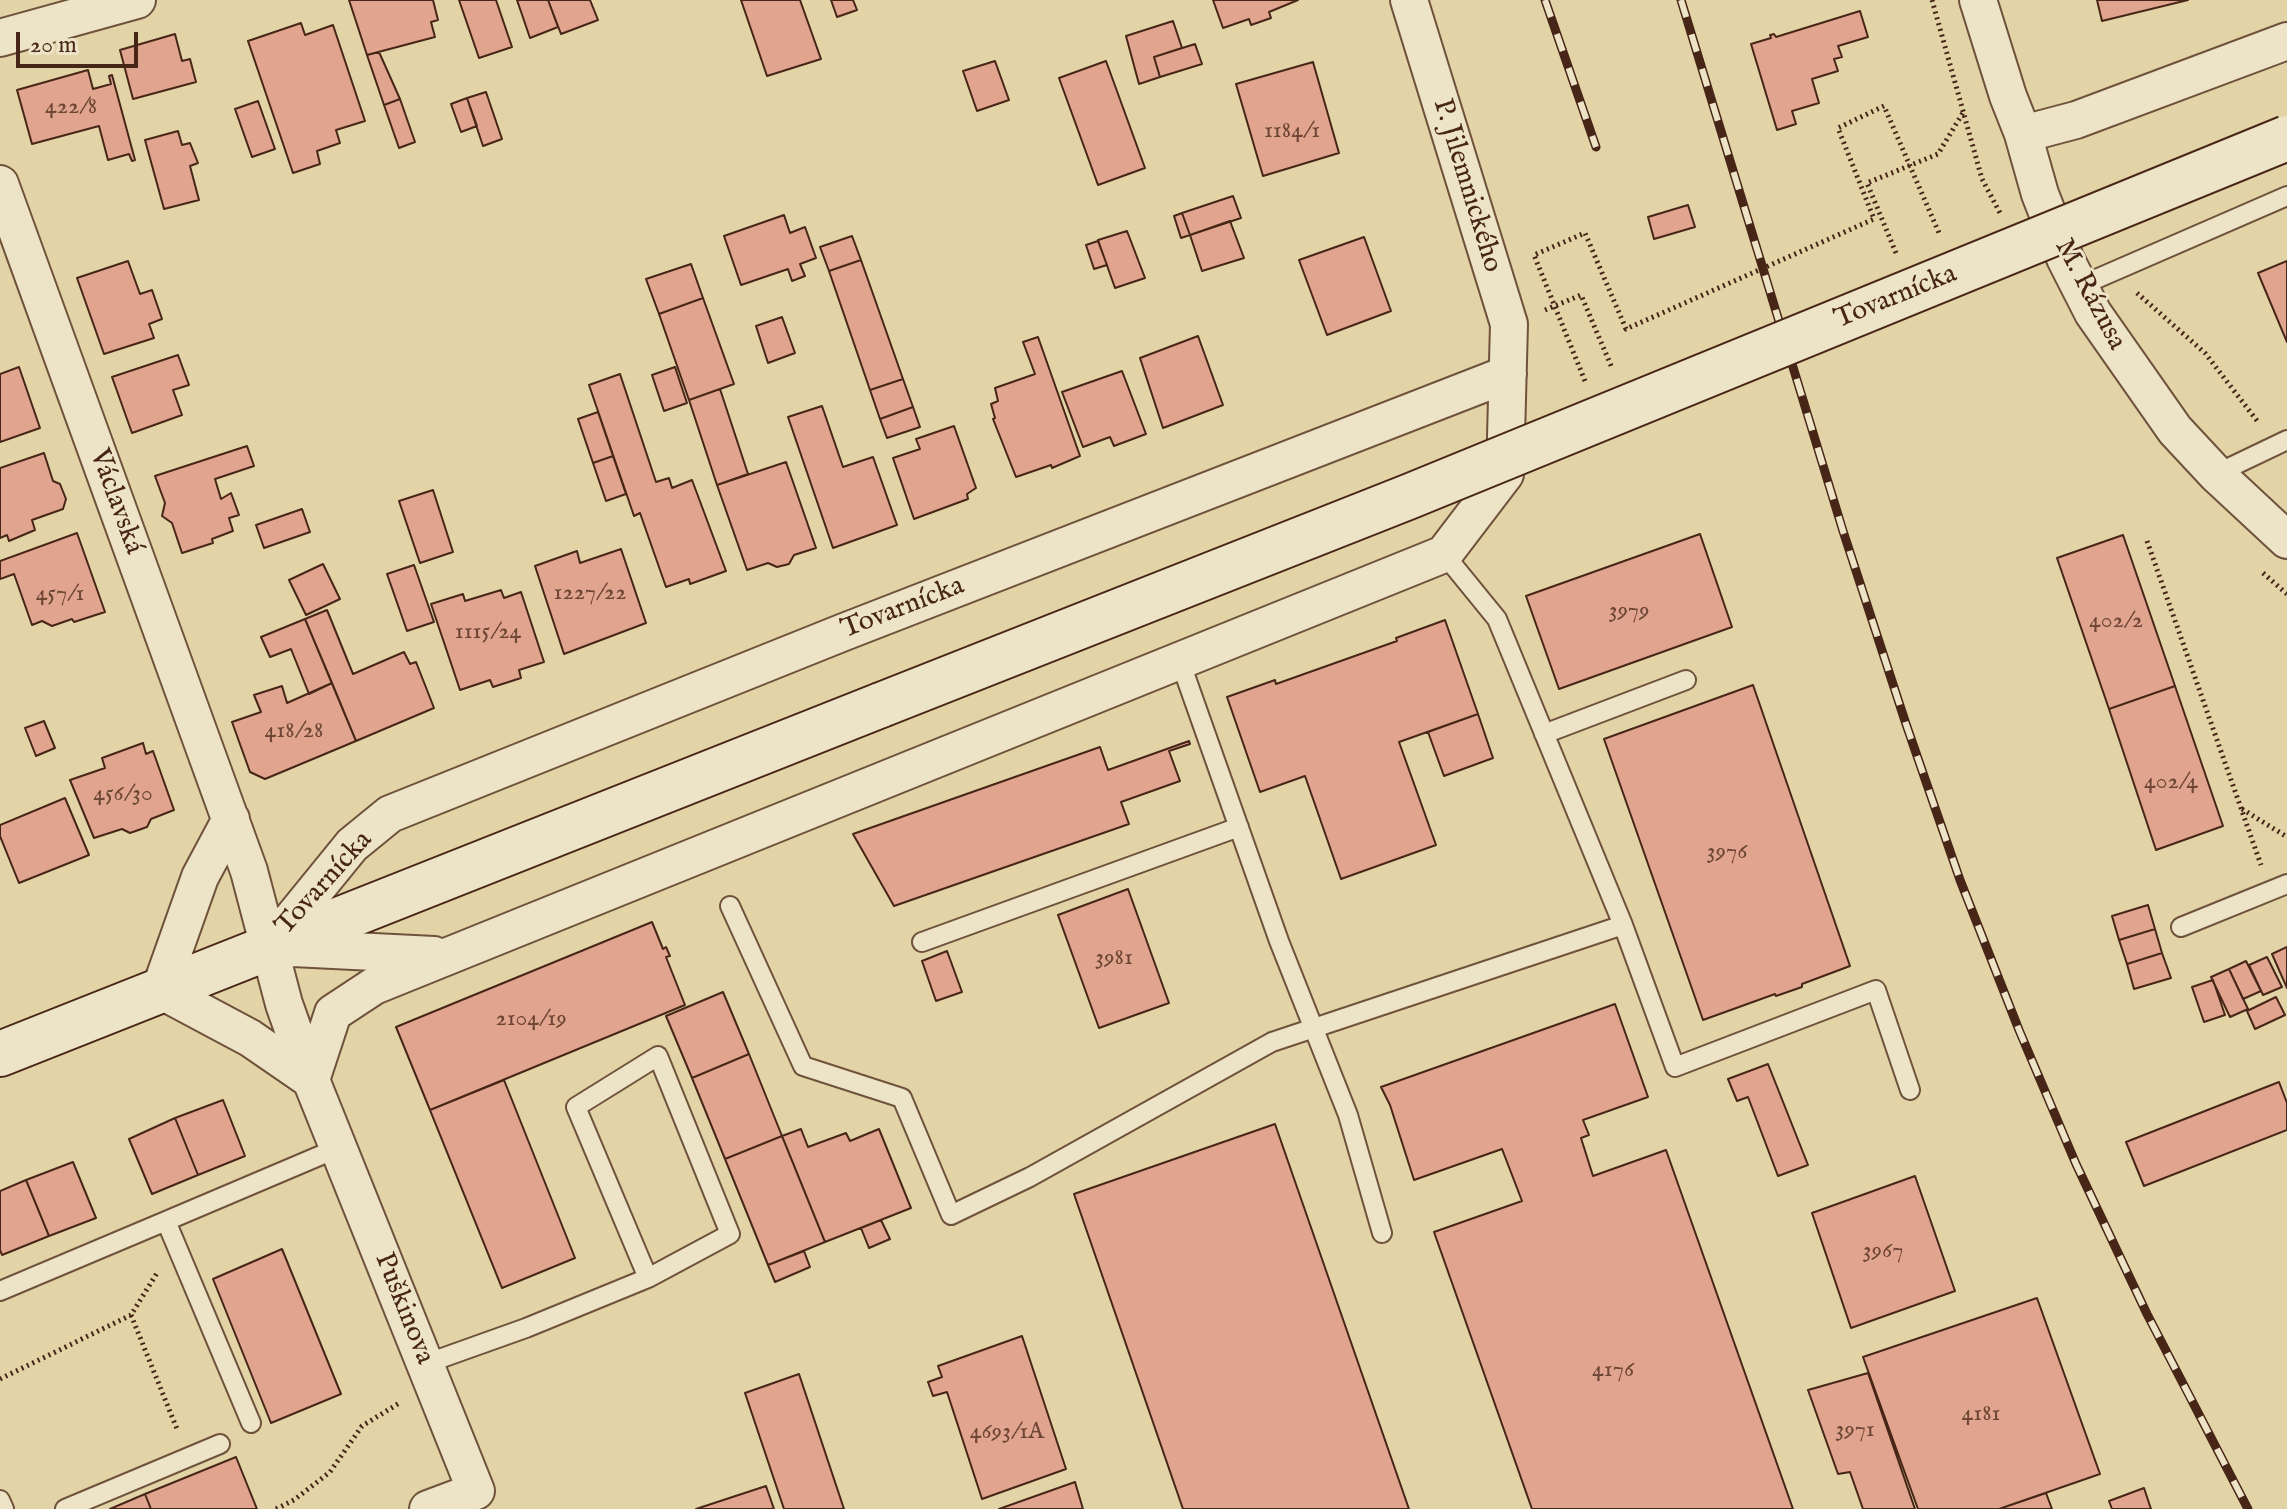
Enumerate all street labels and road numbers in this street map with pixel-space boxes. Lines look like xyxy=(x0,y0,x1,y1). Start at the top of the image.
street label: P. Jilemnického xyxy=(1424,95,1508,277)
street label: M. Rázusa xyxy=(2046,234,2132,356)
street label: Tovarnícka xyxy=(1830,258,1962,338)
street label: Václavská xyxy=(80,445,150,559)
street label: Tovarnícka xyxy=(837,570,969,648)
street label: Tovarnícka xyxy=(269,825,381,943)
street label: Puškinova xyxy=(365,1248,441,1370)

